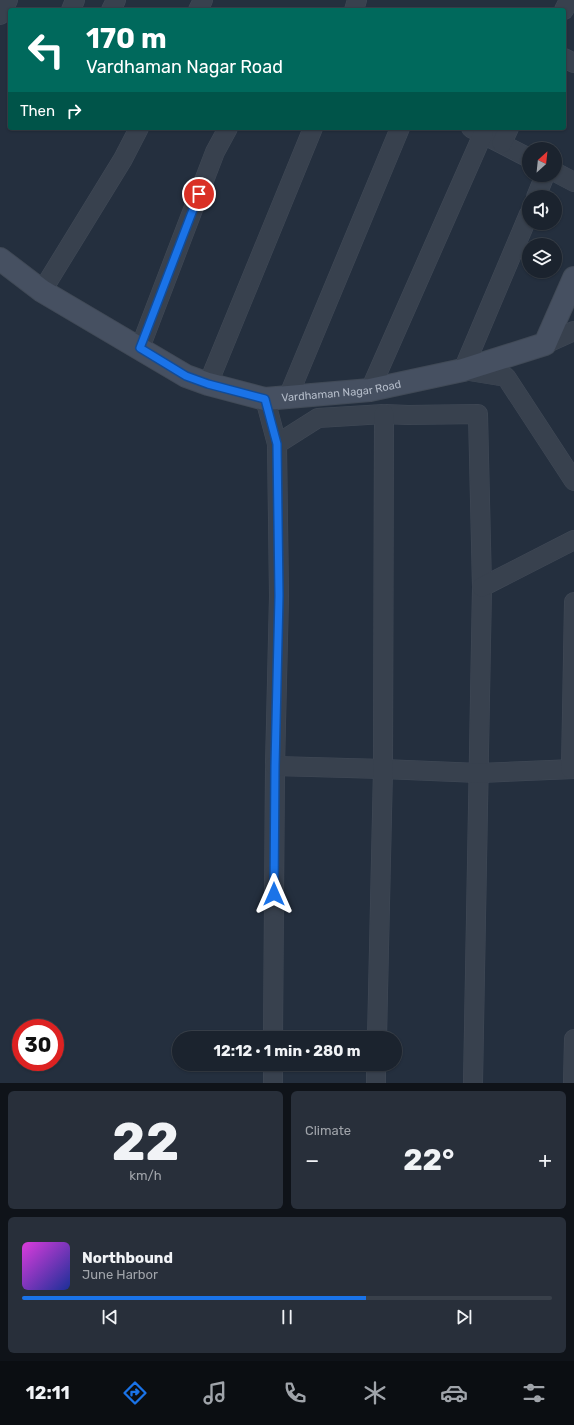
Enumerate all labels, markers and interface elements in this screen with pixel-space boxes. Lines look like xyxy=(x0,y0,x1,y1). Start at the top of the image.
text: 170 m xyxy=(86,22,167,55)
icon: left xyxy=(20,24,72,76)
text: Vardhaman Nagar Road xyxy=(86,56,283,78)
icon: right xyxy=(63,100,85,122)
text: Then xyxy=(20,102,55,120)
north arrow xyxy=(522,142,562,182)
map controls xyxy=(522,142,562,278)
pin xyxy=(182,177,216,211)
icon: arrive xyxy=(188,183,210,205)
button: sound xyxy=(522,190,562,230)
button: layers xyxy=(522,238,562,278)
street label: Vardhaman Nagar Road xyxy=(281,377,402,404)
position arrow xyxy=(253,873,295,915)
speed limit sign: 30 xyxy=(12,1019,64,1071)
text: 12:12 · 1 min · 280 m xyxy=(214,1042,360,1060)
text: 22 xyxy=(112,1111,179,1173)
text: Climate xyxy=(305,1123,351,1138)
text: 22° xyxy=(403,1142,454,1178)
text: − xyxy=(305,1147,319,1174)
text: + xyxy=(538,1147,552,1174)
text: km/h xyxy=(129,1168,162,1183)
text: Northbound xyxy=(82,1249,173,1267)
text: June Harbor xyxy=(82,1267,158,1282)
icon: previous xyxy=(99,1306,121,1328)
icon: pause xyxy=(276,1306,298,1328)
icon: next xyxy=(453,1306,475,1328)
icon: directions xyxy=(121,1379,149,1407)
icon: music xyxy=(201,1379,229,1407)
icon: phone xyxy=(281,1379,309,1407)
icon: climate xyxy=(361,1379,389,1407)
icon: car xyxy=(440,1379,468,1407)
icon: filters xyxy=(520,1379,548,1407)
text: 12:11 xyxy=(26,1382,70,1404)

